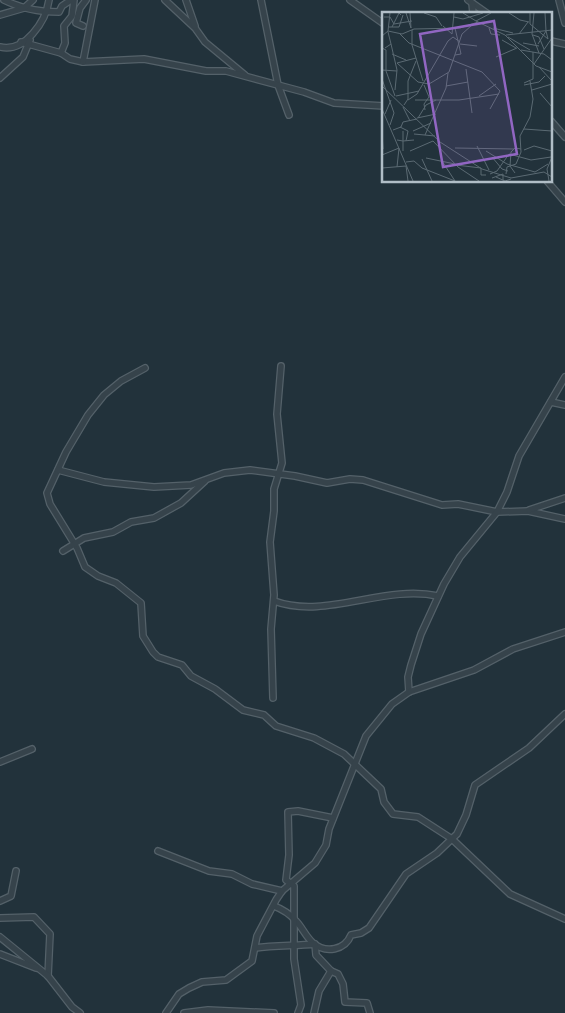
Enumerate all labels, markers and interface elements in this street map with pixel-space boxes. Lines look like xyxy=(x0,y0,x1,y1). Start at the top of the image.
inset map xyxy=(382,12,552,182)

